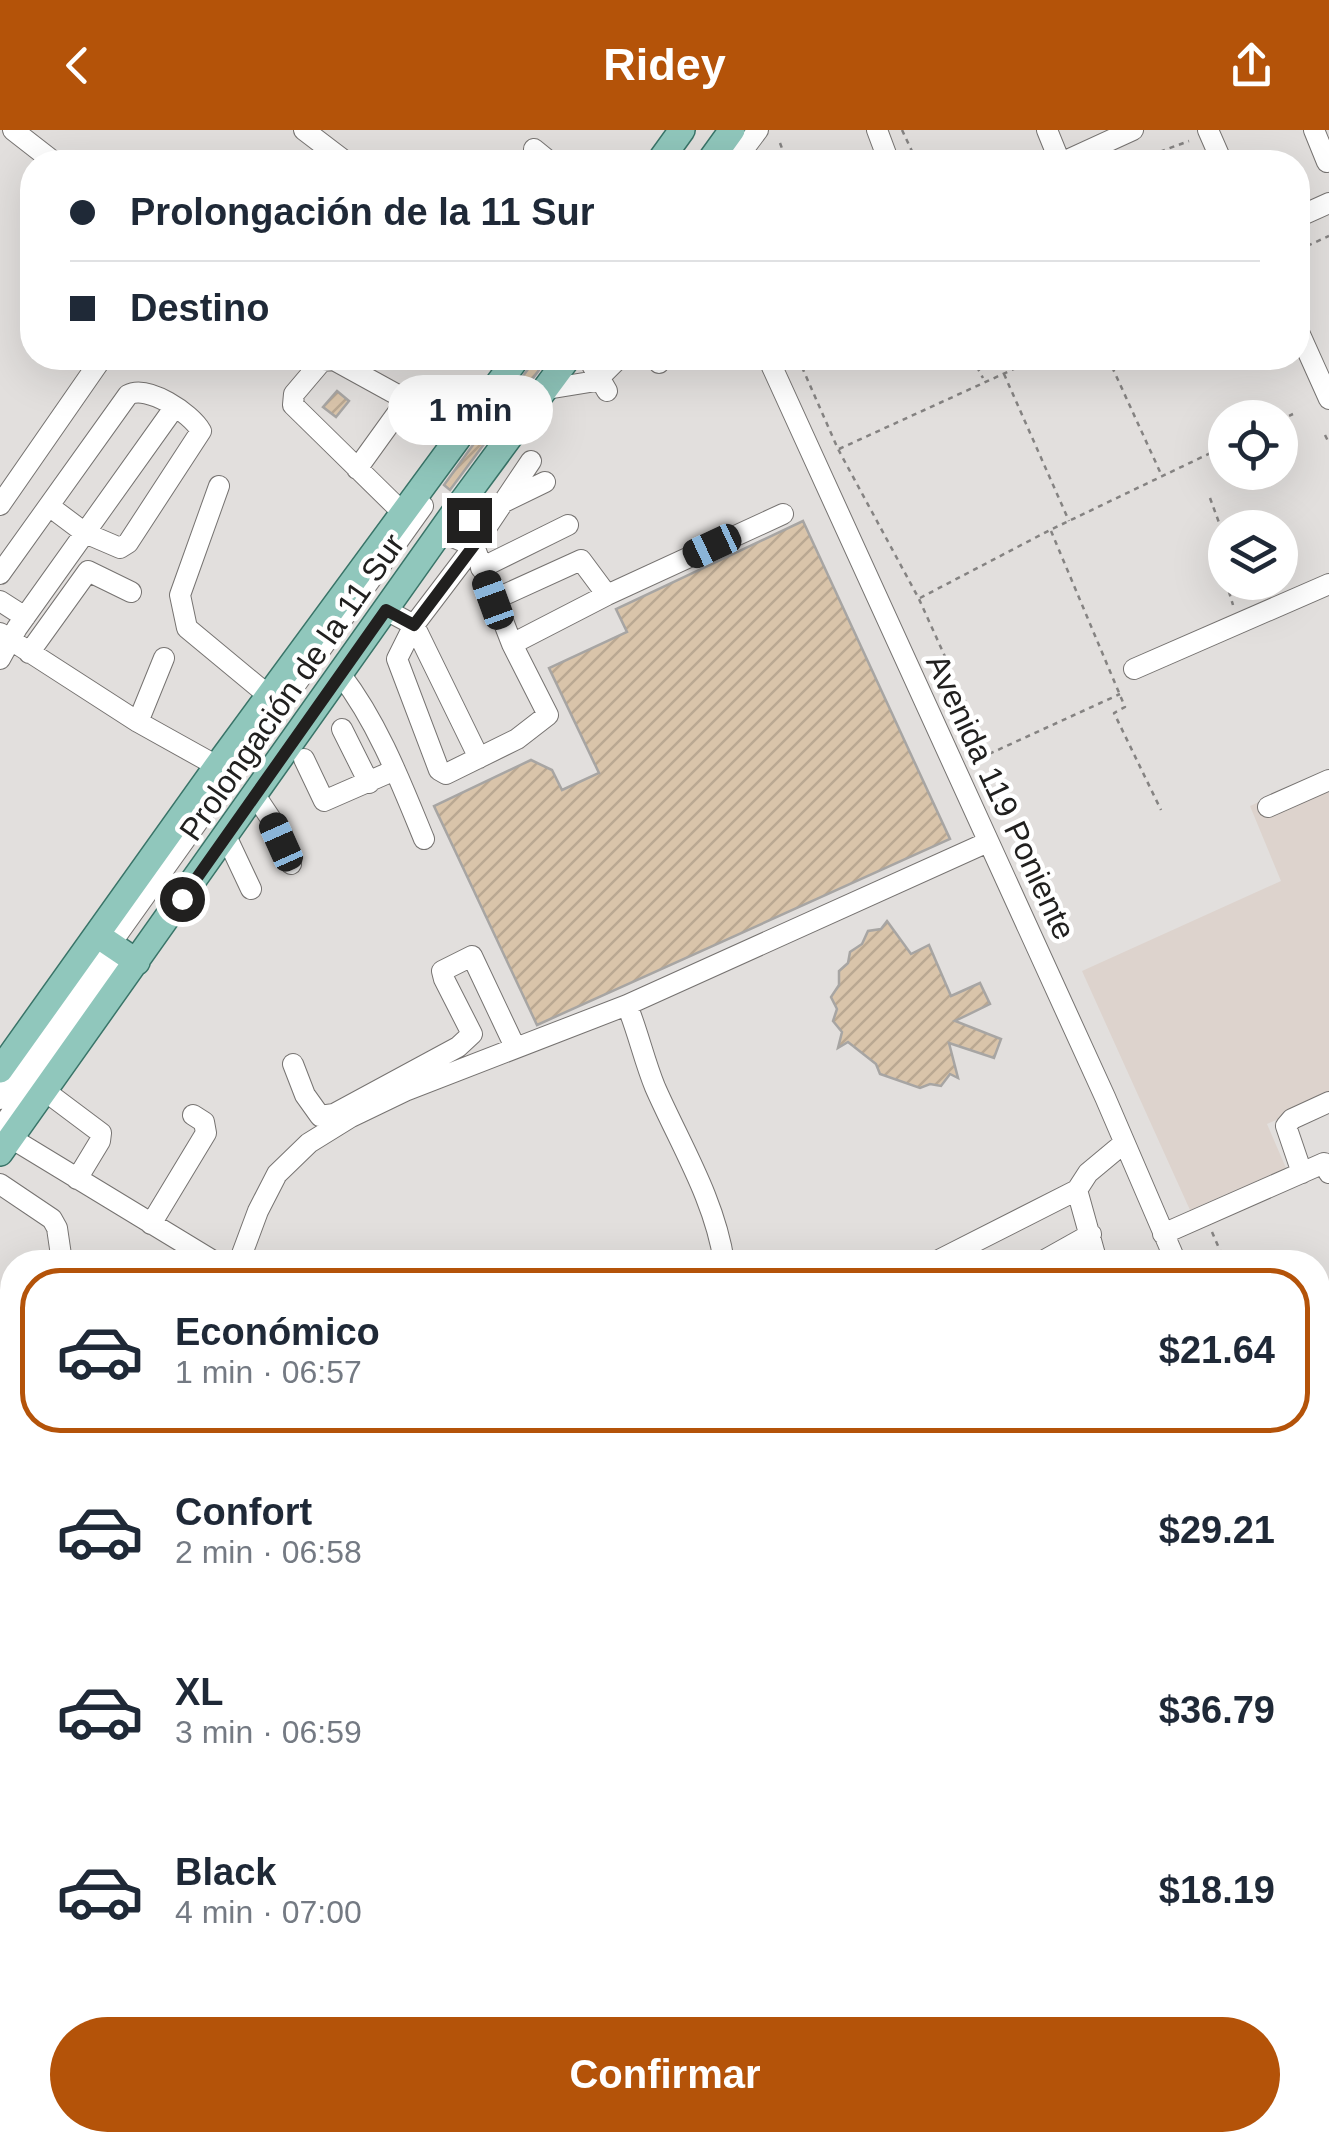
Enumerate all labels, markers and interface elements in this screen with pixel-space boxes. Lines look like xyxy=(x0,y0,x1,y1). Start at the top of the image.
icon: back xyxy=(50,38,105,93)
icon: share xyxy=(1224,38,1279,93)
text: Ridey xyxy=(603,39,726,90)
text: Prolongación de la 11 Sur xyxy=(130,191,595,233)
text: Destino xyxy=(130,287,269,329)
callout: 1 min xyxy=(386,375,552,445)
text: 1 min xyxy=(429,392,512,428)
map controls xyxy=(1208,400,1298,600)
button: locate xyxy=(1208,400,1298,490)
route end xyxy=(447,498,492,543)
button: layers xyxy=(1208,510,1298,600)
car xyxy=(678,520,746,572)
street label: Prolongación de la 11 Sur xyxy=(172,527,412,847)
car xyxy=(469,567,517,633)
street label: Avenida 119 Poniente xyxy=(919,649,1083,945)
car xyxy=(255,808,307,876)
route start xyxy=(160,877,205,922)
icon: car xyxy=(55,1306,145,1396)
text: Económico xyxy=(175,1311,380,1353)
text: $21.64 xyxy=(1159,1329,1275,1371)
text: 1 min · 06:57 xyxy=(175,1354,362,1390)
icon: car xyxy=(55,1486,145,1576)
text: Confort xyxy=(175,1491,312,1533)
text: $29.21 xyxy=(1159,1509,1275,1551)
text: 2 min · 06:58 xyxy=(175,1534,362,1570)
icon: car xyxy=(55,1666,145,1756)
text: XL xyxy=(175,1671,224,1713)
text: $36.79 xyxy=(1159,1689,1275,1731)
text: 3 min · 06:59 xyxy=(175,1714,362,1750)
icon: car xyxy=(55,1846,145,1936)
text: Black xyxy=(175,1851,276,1893)
text: $18.19 xyxy=(1159,1869,1275,1911)
text: 4 min · 07:00 xyxy=(175,1894,362,1930)
button: Confirmar xyxy=(50,2017,1280,2132)

